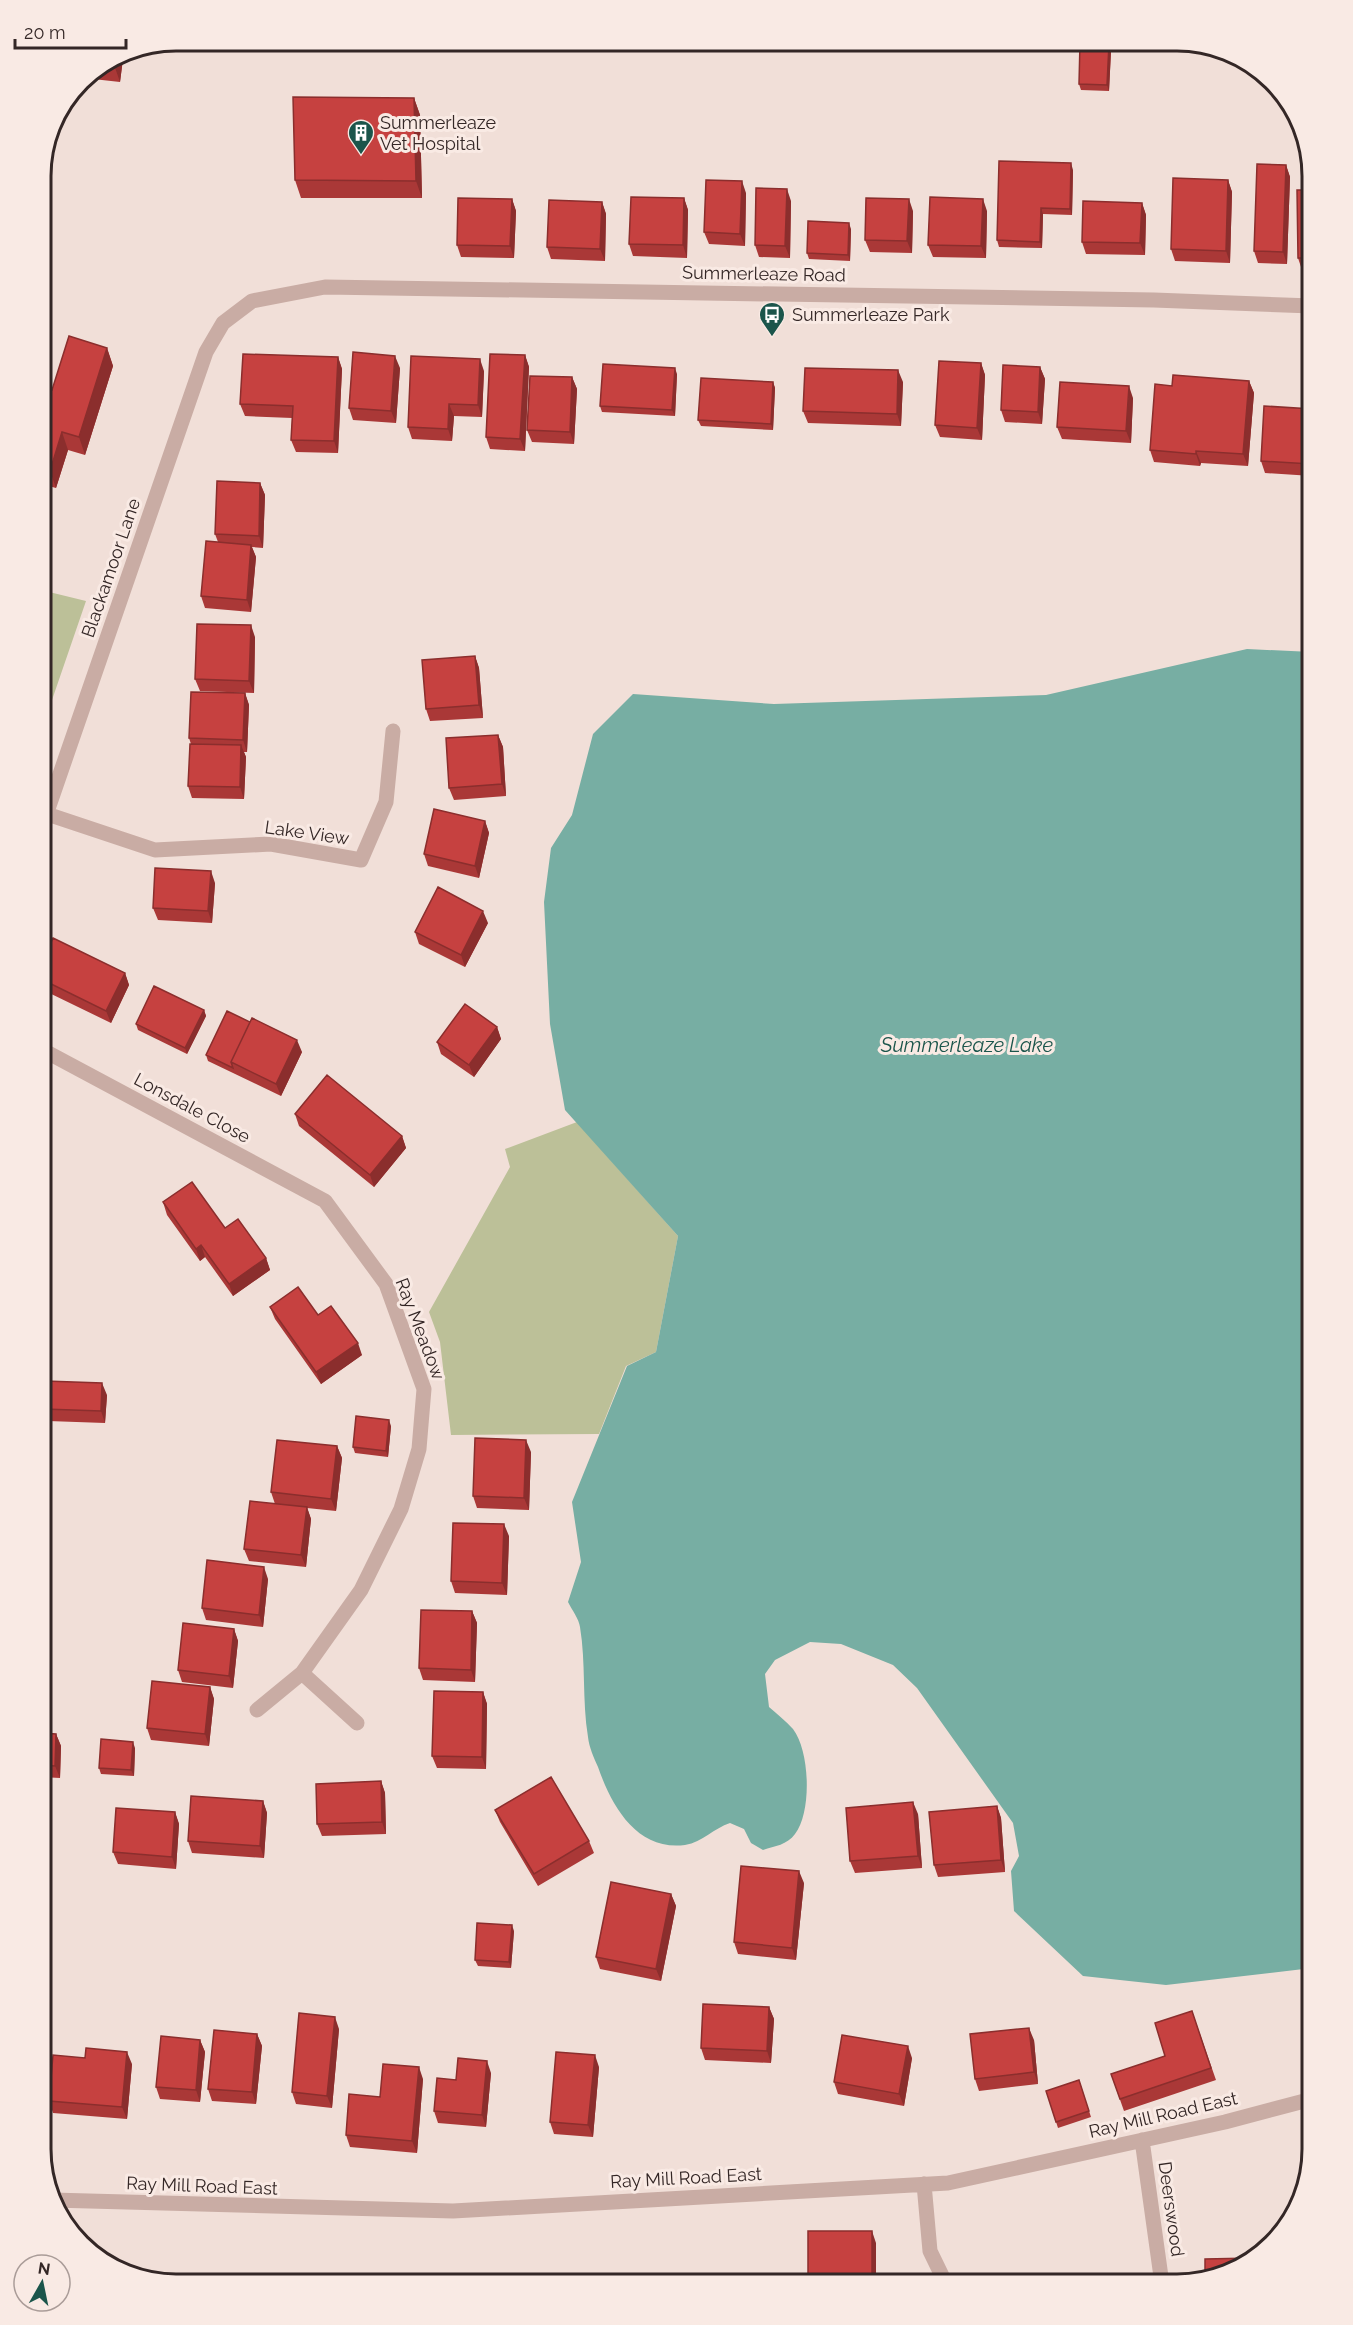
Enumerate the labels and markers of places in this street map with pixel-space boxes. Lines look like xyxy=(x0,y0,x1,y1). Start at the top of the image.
place label: Summerleaze Vet Hospital xyxy=(380,112,497,154)
building icon: Summerleaze Vet Hospital xyxy=(346,118,376,156)
bus stop icon: Summerleaze Park xyxy=(757,300,787,338)
place label: Summerleaze Park xyxy=(792,304,950,325)

